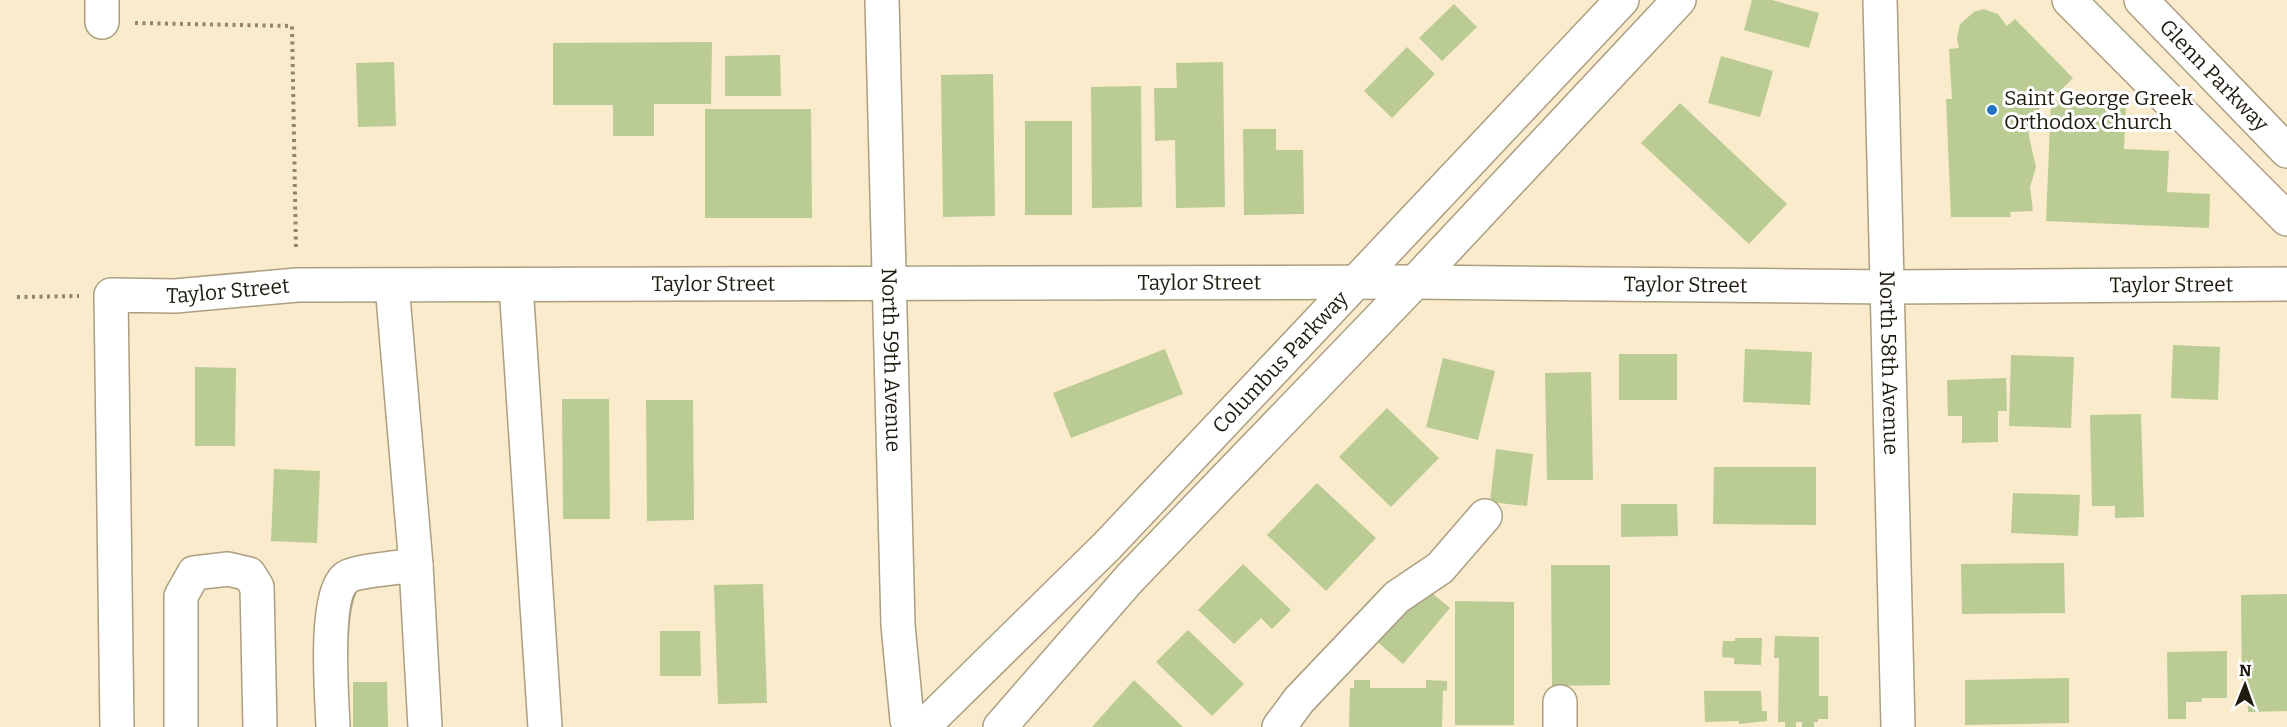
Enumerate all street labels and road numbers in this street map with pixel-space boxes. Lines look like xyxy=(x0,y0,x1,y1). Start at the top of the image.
street label: Glenn Parkway xyxy=(2154,14,2275,138)
street label: North 59th Avenue xyxy=(876,267,907,452)
street label: Taylor Street xyxy=(1137,269,1262,296)
street label: North 58th Avenue xyxy=(1874,270,1904,455)
street label: Taylor Street xyxy=(651,271,776,297)
street label: Taylor Street xyxy=(1623,271,1748,299)
street label: Taylor Street xyxy=(2109,271,2234,298)
street label: Taylor Street xyxy=(166,273,291,309)
street label: Columbus Parkway xyxy=(1207,285,1354,439)

